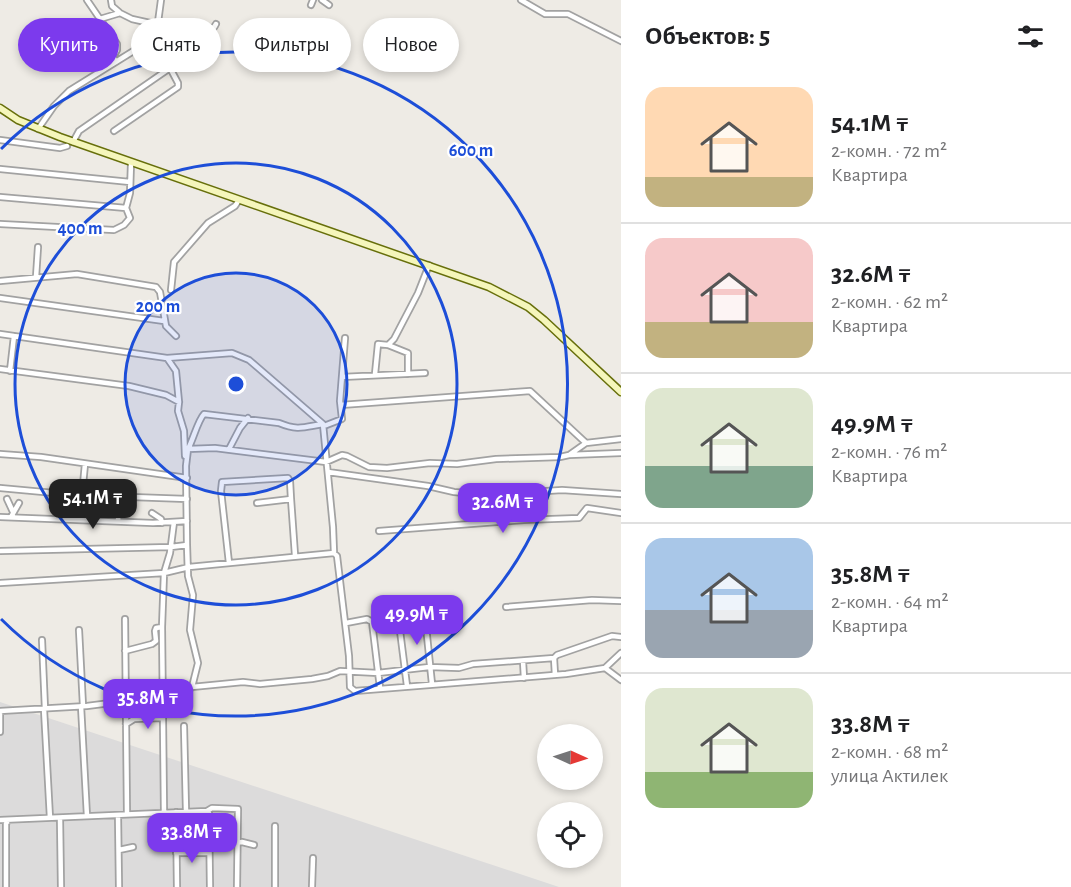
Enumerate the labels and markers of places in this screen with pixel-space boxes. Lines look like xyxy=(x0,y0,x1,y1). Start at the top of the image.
centre of rings xyxy=(226,374,246,394)
pin: 54.1M ₸ xyxy=(38,479,148,530)
pin: 32.6M ₸ xyxy=(448,483,558,534)
pin: 49.9M ₸ xyxy=(362,595,472,646)
pin: 35.8M ₸ xyxy=(93,679,203,730)
pin: 33.8M ₸ xyxy=(137,813,247,864)

